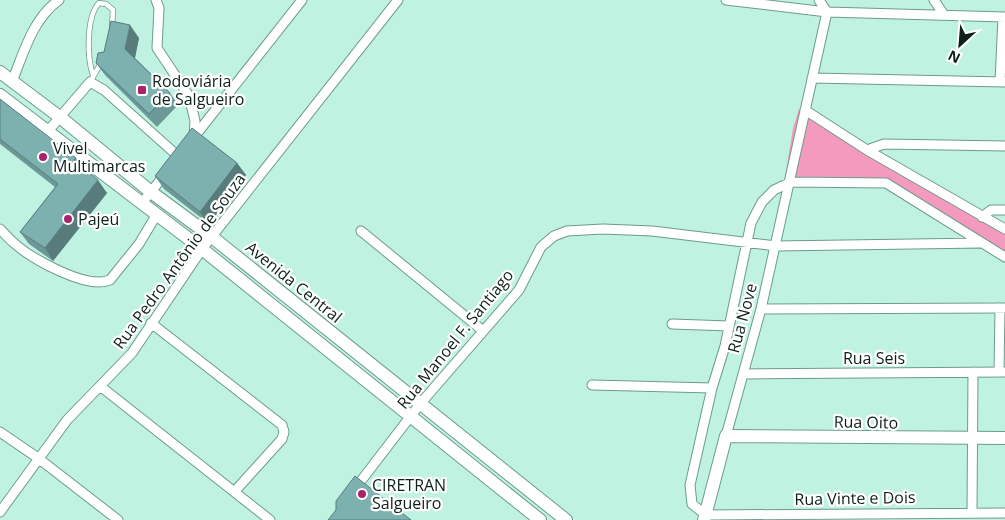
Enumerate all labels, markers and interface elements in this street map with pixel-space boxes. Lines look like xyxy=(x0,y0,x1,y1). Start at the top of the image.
north arrow xyxy=(935,20,985,70)
text: N xyxy=(945,46,963,68)
place label: Rodoviária de Salgueiro xyxy=(152,70,244,110)
marker: Rodoviária de Salgueiro xyxy=(136,84,148,96)
place label: Vivel Multimarcas xyxy=(53,137,145,177)
marker: Vivel Multimarcas xyxy=(37,151,49,163)
street label: Rua Pedro Antônio de Souza xyxy=(108,169,250,353)
place label: Pajeú xyxy=(78,208,119,230)
marker: Pajeú xyxy=(62,213,74,225)
street label: Avenida Central xyxy=(241,236,347,328)
street label: Rua Manoel F. Santiago xyxy=(392,265,518,413)
street label: Rua Nove xyxy=(722,281,762,355)
street label: Rua Seis xyxy=(843,347,905,369)
street label: Rua Oito xyxy=(834,410,898,434)
place label: CIRETRAN Salgueiro xyxy=(372,474,446,514)
street label: Rua Vinte e Dois xyxy=(794,486,916,510)
marker: CIRETRAN Salgueiro xyxy=(356,488,368,500)

